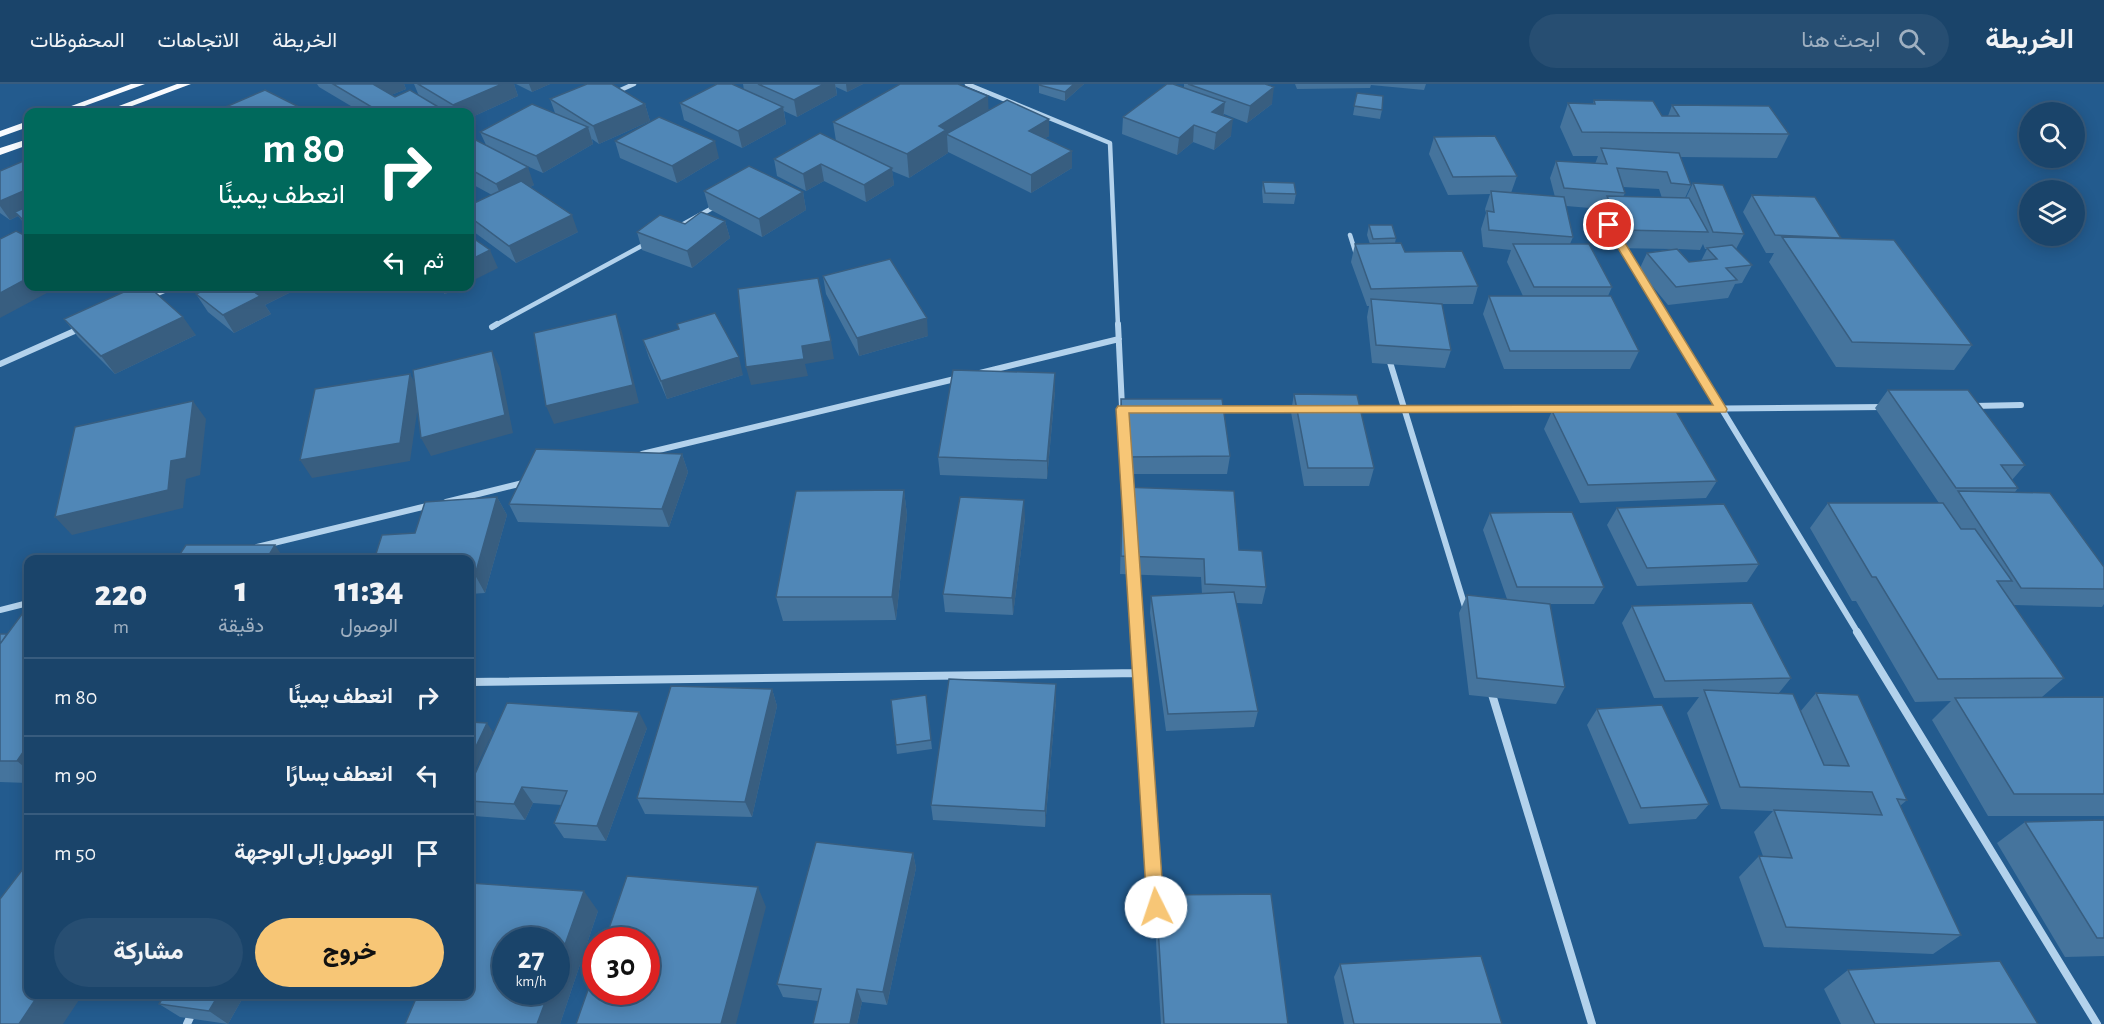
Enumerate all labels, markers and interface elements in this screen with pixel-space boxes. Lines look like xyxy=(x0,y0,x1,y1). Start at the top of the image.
search box xyxy=(1529,14,1949,68)
icon: search xyxy=(1895,25,1928,58)
text: الخريطة xyxy=(1985,26,2074,54)
text: ابحث هنا xyxy=(1801,29,1880,51)
text: المحفوظات xyxy=(30,30,125,51)
text: الاتجاهات xyxy=(158,30,239,51)
text: الخريطة xyxy=(272,30,337,51)
map controls xyxy=(2019,102,2085,246)
button: search xyxy=(2019,102,2085,168)
text: 80 m xyxy=(262,128,345,170)
icon: right xyxy=(366,132,444,210)
button: layers xyxy=(2019,180,2085,246)
text: انعطف يمينًا xyxy=(218,181,345,208)
pin xyxy=(1583,199,1634,250)
icon: arrive xyxy=(1592,208,1625,241)
icon: left xyxy=(378,246,411,279)
text: ثم xyxy=(423,250,444,272)
text: 1 xyxy=(234,572,248,608)
text: 11:34 xyxy=(335,572,404,608)
text: 220 xyxy=(94,576,148,612)
text: دقيقة xyxy=(218,616,264,636)
text: الوصول xyxy=(340,616,398,636)
text: m xyxy=(113,617,129,637)
icon: right xyxy=(411,681,444,714)
text: انعطف يمينًا xyxy=(288,685,393,707)
text: 80 m xyxy=(54,686,97,708)
icon: left xyxy=(411,759,444,792)
text: انعطف يسارًا xyxy=(286,763,393,785)
text: 90 m xyxy=(54,764,97,786)
icon: arrive xyxy=(411,837,444,870)
text: الوصول إلى الوجهة xyxy=(234,841,393,863)
text: 50 m xyxy=(54,842,96,864)
position arrow xyxy=(1124,875,1188,939)
button: مشاركة xyxy=(54,918,243,987)
button: خروج xyxy=(255,918,444,987)
speed limit sign: 30 xyxy=(582,927,660,1005)
text: 27 xyxy=(517,944,545,974)
text: km/h xyxy=(516,974,546,989)

